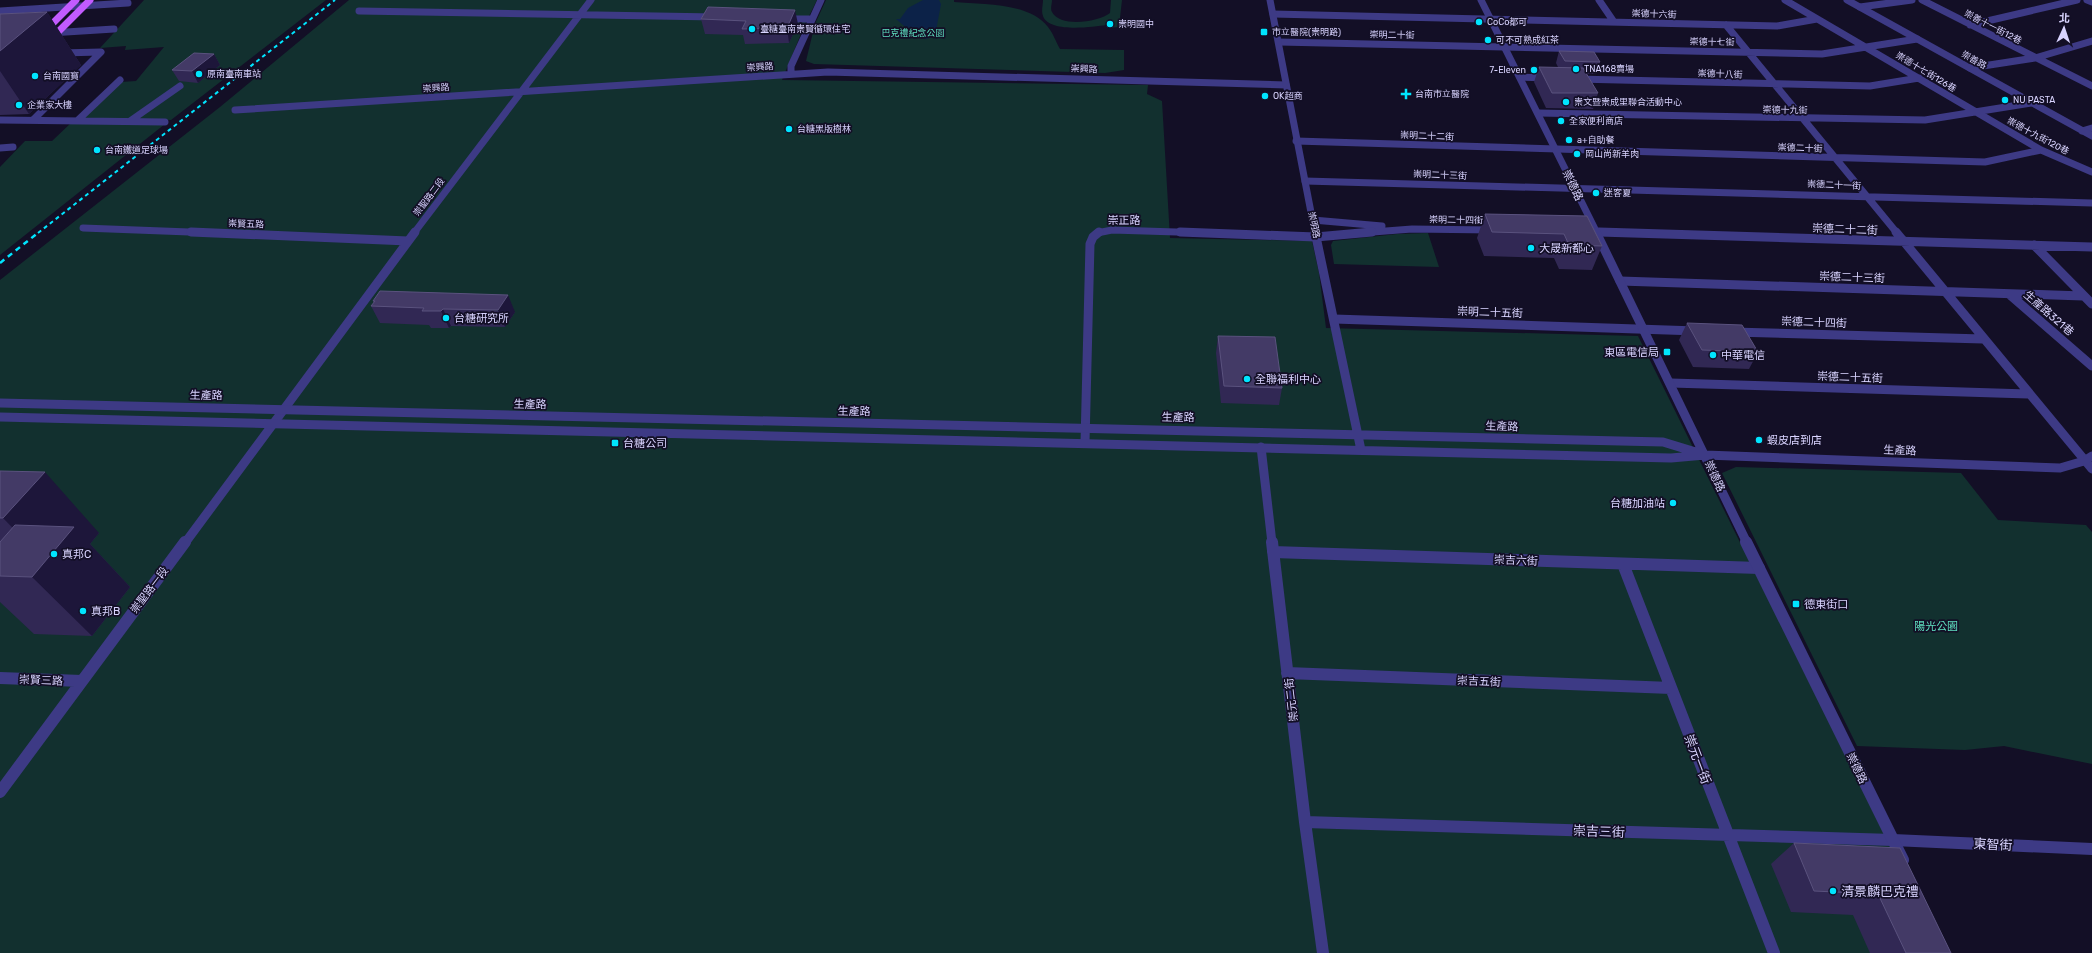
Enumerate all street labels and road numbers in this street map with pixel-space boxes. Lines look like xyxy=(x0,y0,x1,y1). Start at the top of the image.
street label: 崇德十六街 xyxy=(1631,7,1677,20)
street label: 崇善十一街12巷 xyxy=(1963,8,2023,46)
street label: 崇明二十街 xyxy=(1369,30,1415,40)
street label: 崇德十七街 xyxy=(1689,36,1735,47)
street label: 崇德十七街126巷 xyxy=(1894,49,1958,94)
street label: 崇善路 xyxy=(1960,49,1988,71)
street label: 崇興路 xyxy=(746,61,774,73)
street label: 崇興路 xyxy=(1070,64,1098,74)
street label: 崇德十八街 xyxy=(1697,67,1743,80)
street label: 崇興路 xyxy=(422,82,450,94)
street label: 崇德十九街 xyxy=(1762,104,1808,115)
street label: 崇德十九街120巷 xyxy=(2005,115,2071,157)
street label: 崇明二十二街 xyxy=(1400,130,1454,142)
street label: 崇德二十街 xyxy=(1777,141,1823,154)
street label: 崇德路 xyxy=(1559,168,1586,203)
street label: 崇明二十三街 xyxy=(1413,169,1467,181)
street label: 崇聖路二段 xyxy=(411,176,447,218)
street label: 崇德二十一街 xyxy=(1807,178,1861,191)
street label: 崇明路 xyxy=(1306,211,1322,239)
street label: 崇正路 xyxy=(1108,214,1141,227)
street label: 崇明二十四街 xyxy=(1429,215,1483,225)
street label: 崇賢五路 xyxy=(228,218,264,230)
street label: 崇德二十二街 xyxy=(1812,222,1878,237)
street label: 崇德二十三街 xyxy=(1819,270,1885,285)
street label: 生產路321巷 xyxy=(2021,288,2076,339)
street label: 崇明二十五街 xyxy=(1457,305,1523,320)
street label: 崇德二十四街 xyxy=(1781,315,1847,330)
street label: 崇德二十五街 xyxy=(1817,370,1883,385)
street label: 生產路 xyxy=(189,389,223,402)
street label: 生產路 xyxy=(513,398,547,411)
street label: 生產路 xyxy=(837,405,871,418)
street label: 生產路 xyxy=(1161,411,1195,424)
street label: 生產路 xyxy=(1485,419,1519,434)
street label: 生產路 xyxy=(1883,443,1917,458)
street label: 崇德路 xyxy=(1702,459,1727,494)
street label: 崇吉六街 xyxy=(1494,553,1538,568)
street label: 崇聖路一段 xyxy=(128,564,171,616)
street label: 崇賢三路 xyxy=(19,673,63,688)
street label: 崇吉五街 xyxy=(1457,674,1501,689)
street label: 崇元二街 xyxy=(1282,677,1301,723)
street label: 崇元一街 xyxy=(1681,732,1714,786)
street label: 崇德路 xyxy=(1843,751,1870,786)
street label: 崇吉三街 xyxy=(1573,823,1625,840)
street label: 東智街 xyxy=(1973,836,2013,853)

